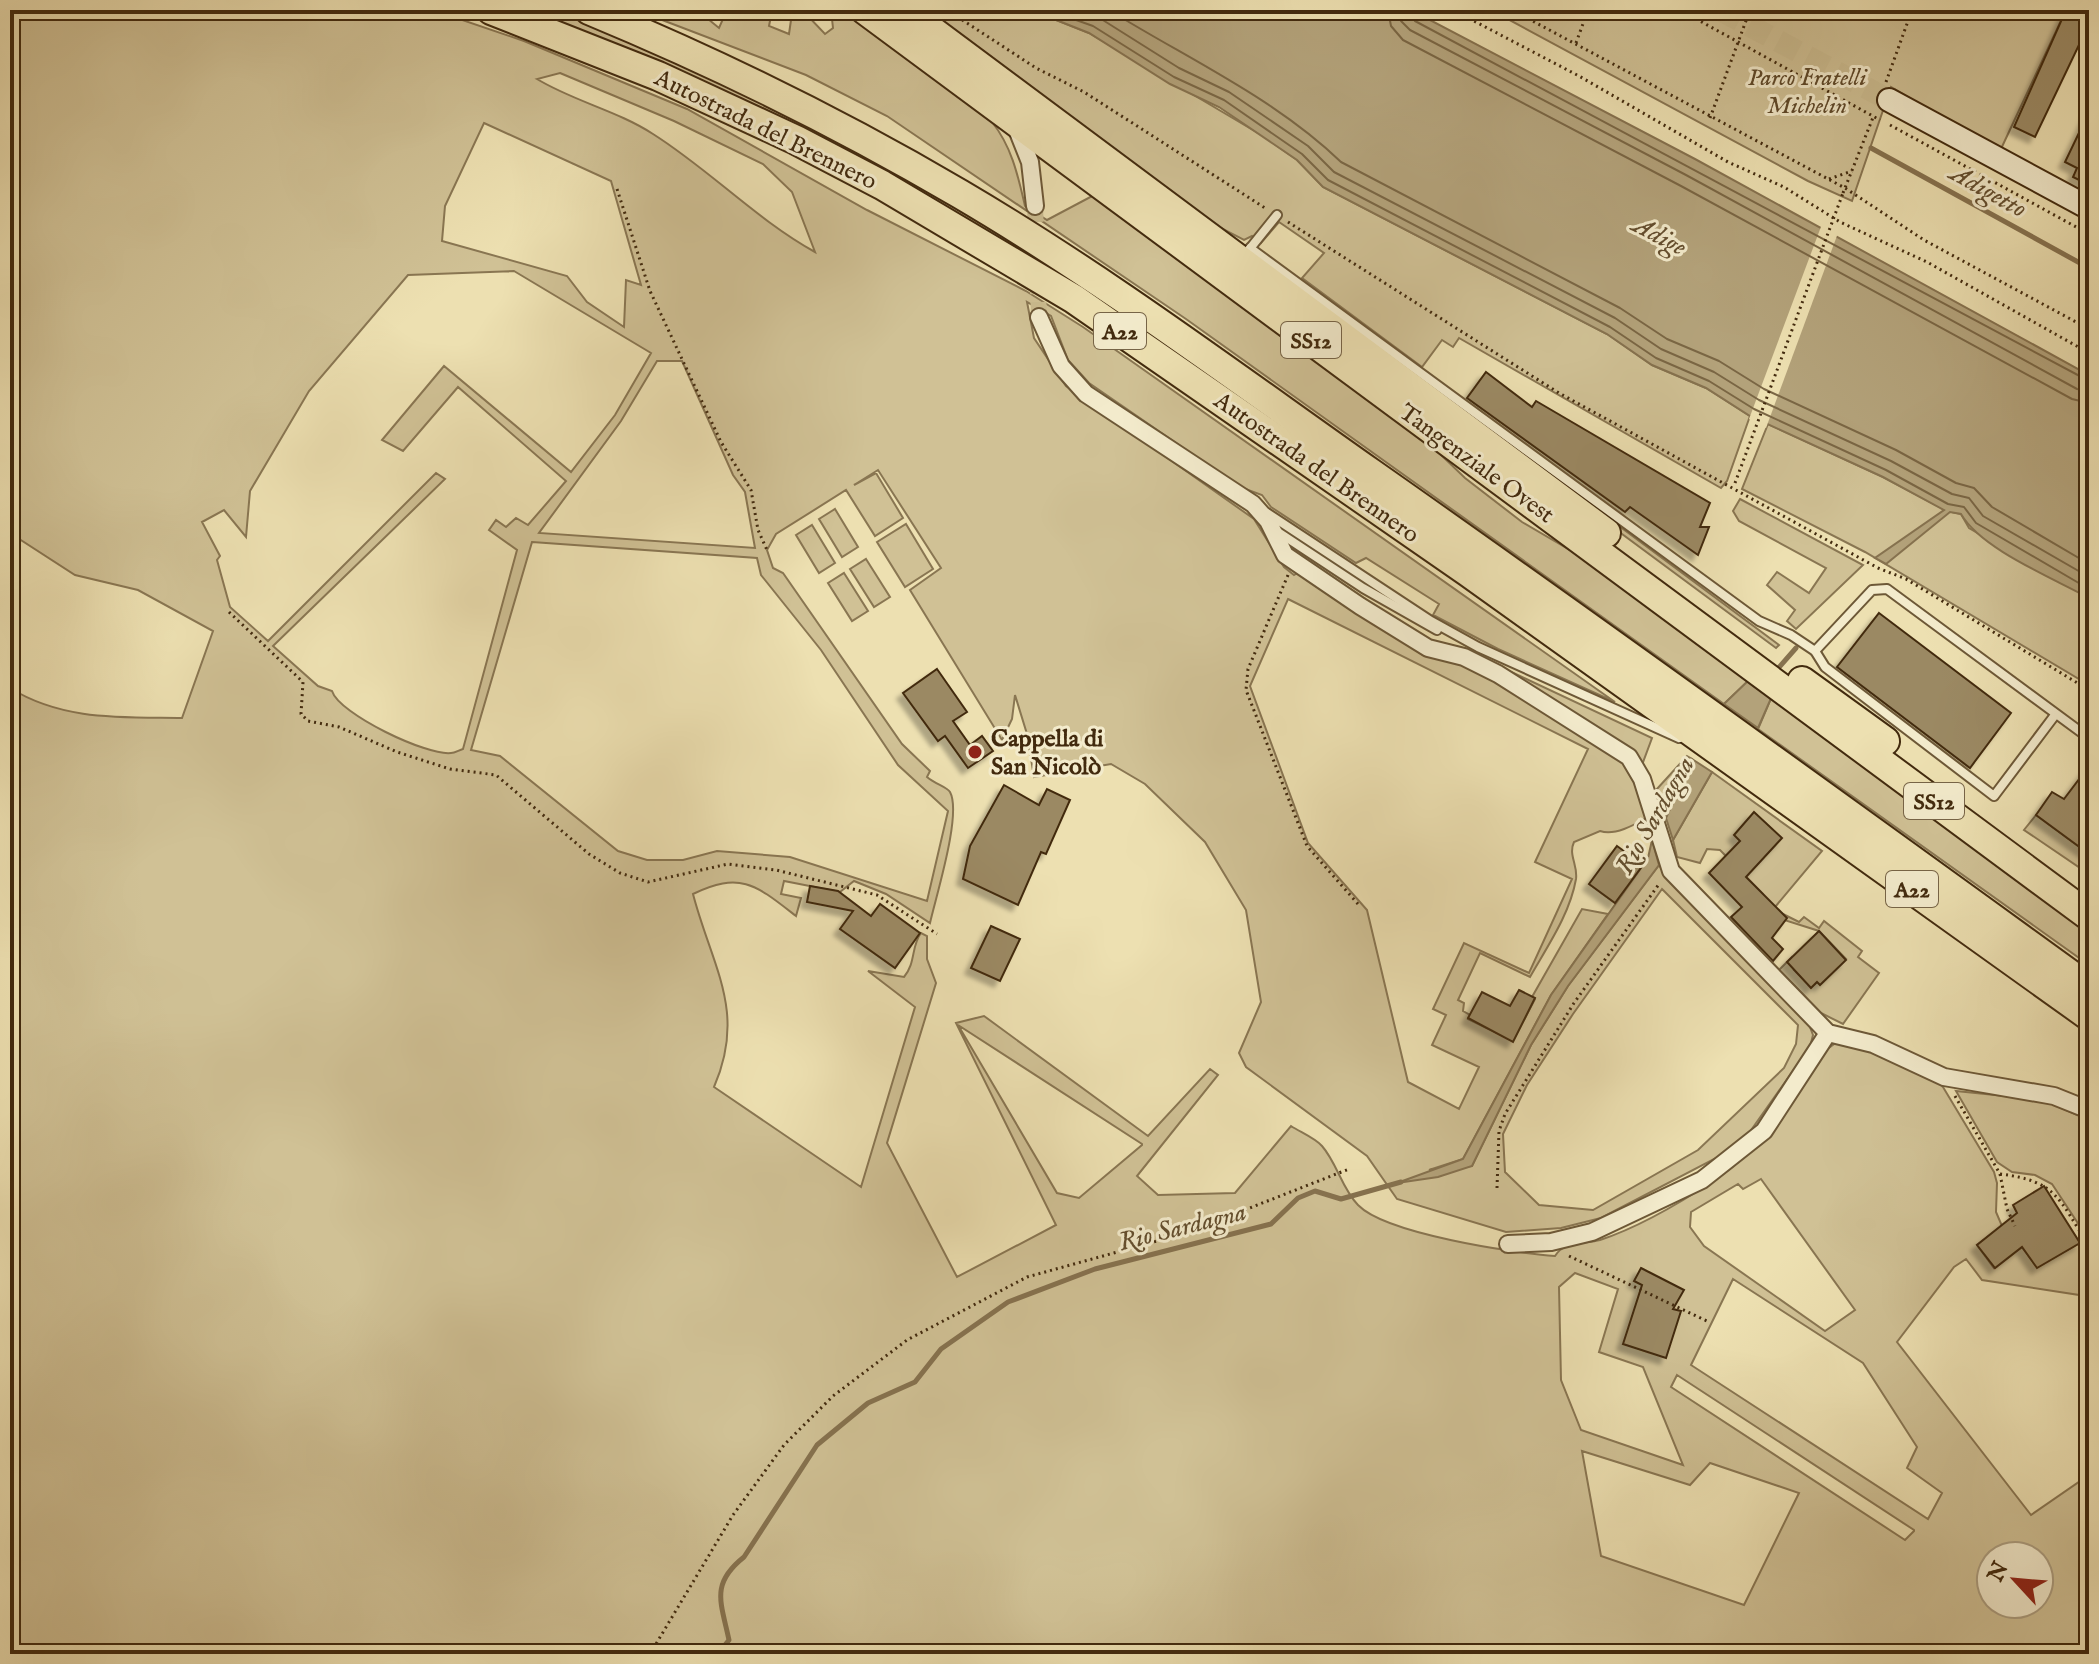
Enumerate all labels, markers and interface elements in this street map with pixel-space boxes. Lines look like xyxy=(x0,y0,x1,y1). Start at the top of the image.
street label: Autostrada del Brennero xyxy=(648,63,882,198)
park label: Parco Fratelli Michelin xyxy=(1748,63,1868,122)
water label: Adigetto xyxy=(1941,155,2032,227)
water label: Adige xyxy=(1624,207,1692,265)
road number: A22 xyxy=(1094,313,1146,349)
road number: SS12 xyxy=(1281,322,1341,358)
street label: Autostrada del Brennero xyxy=(1207,385,1425,551)
street label: Tangenziale Ovest xyxy=(1392,397,1560,531)
place label: Cappella di San Nicolò xyxy=(991,724,1104,783)
marker: Cappella di San Nicolò xyxy=(966,743,984,761)
water label: Rio Sardagna xyxy=(1608,751,1703,881)
road number: SS12 xyxy=(1904,783,1964,819)
road number: A22 xyxy=(1886,871,1938,907)
water label: Rio Sardagna xyxy=(1115,1196,1250,1260)
north arrow xyxy=(1975,1540,2055,1620)
text: N xyxy=(1982,1557,2016,1588)

